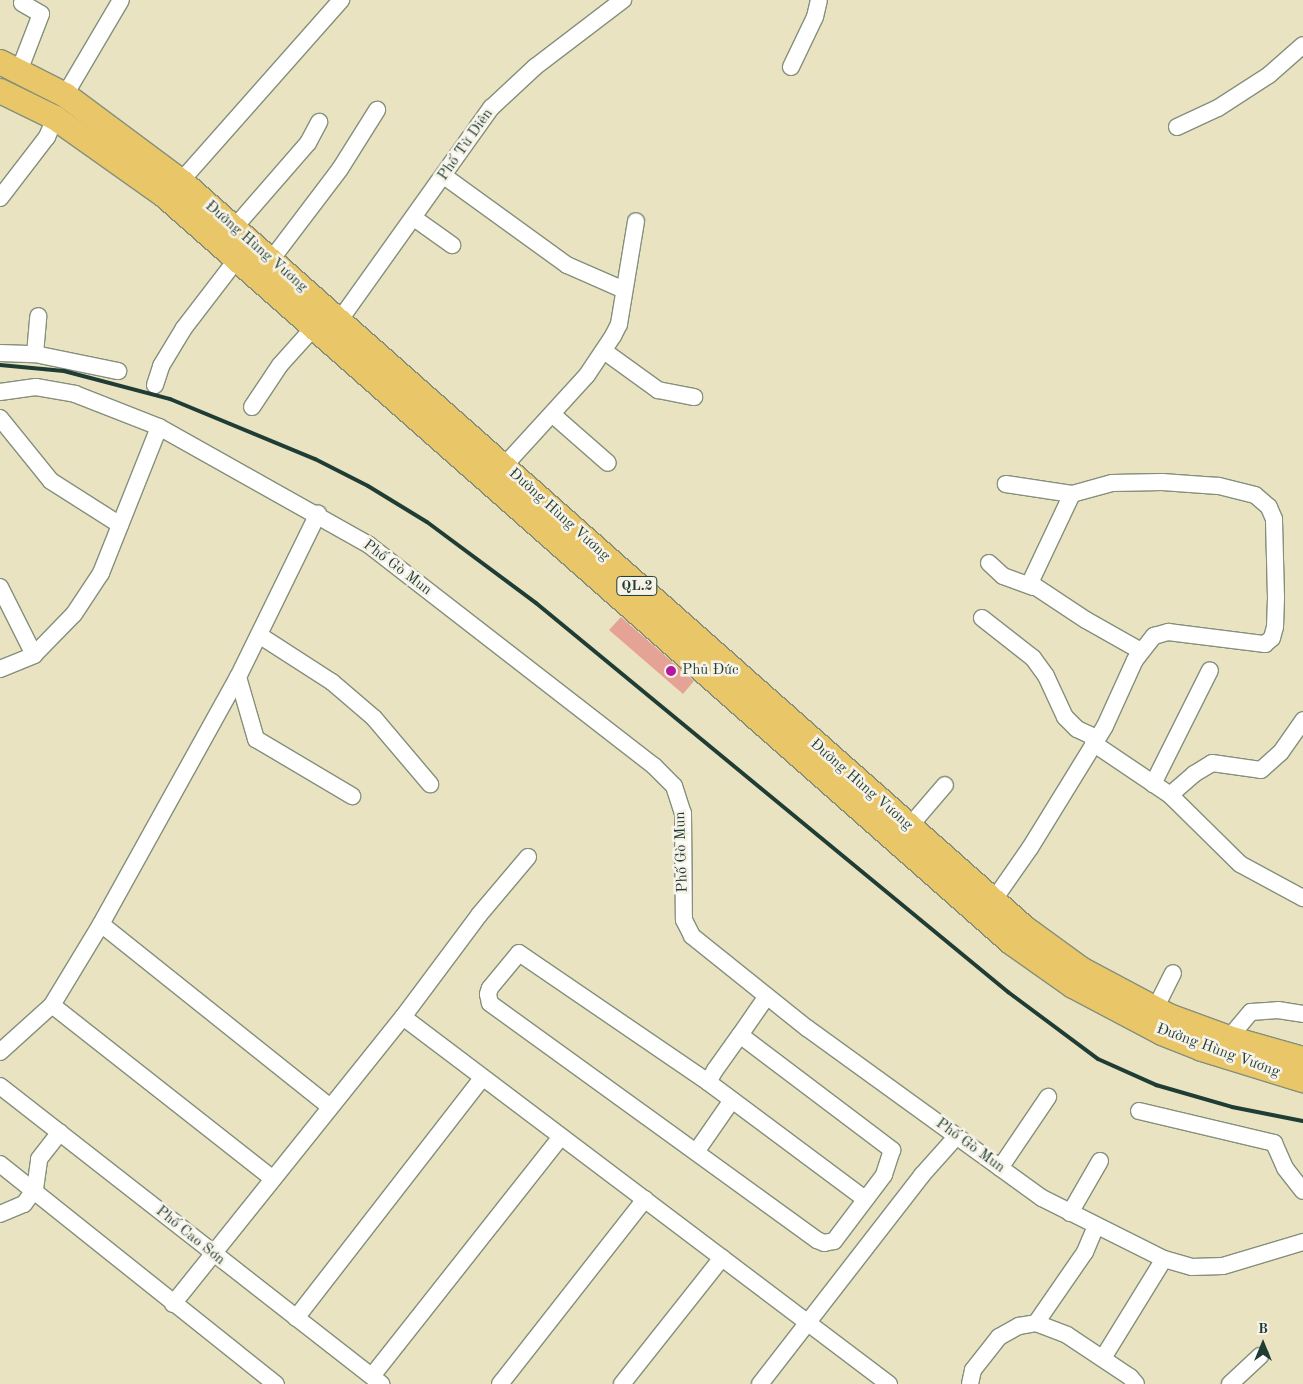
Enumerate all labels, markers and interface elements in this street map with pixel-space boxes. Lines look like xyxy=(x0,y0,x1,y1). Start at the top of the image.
street label: Phố Từ Diên xyxy=(435,106,497,184)
street label: Đường Hùng Vương xyxy=(201,198,311,296)
street label: Đường Hùng Vương xyxy=(505,465,613,565)
street label: Phố Gò Mun xyxy=(359,536,435,600)
road number: QL.2 xyxy=(616,574,658,598)
place label: Phủ Đức xyxy=(682,662,739,680)
marker: Phủ Đức xyxy=(664,664,678,678)
street label: Đường Hùng Vương xyxy=(806,736,916,834)
street label: Phố Gò Mun xyxy=(672,811,692,893)
street label: Đường Hùng Vương xyxy=(1154,1020,1282,1082)
street label: Phố Gò Mun xyxy=(932,1115,1008,1177)
street label: Phố Cao Sơn xyxy=(152,1203,228,1269)
north arrow xyxy=(1238,1319,1288,1369)
text: B xyxy=(1258,1322,1268,1336)

